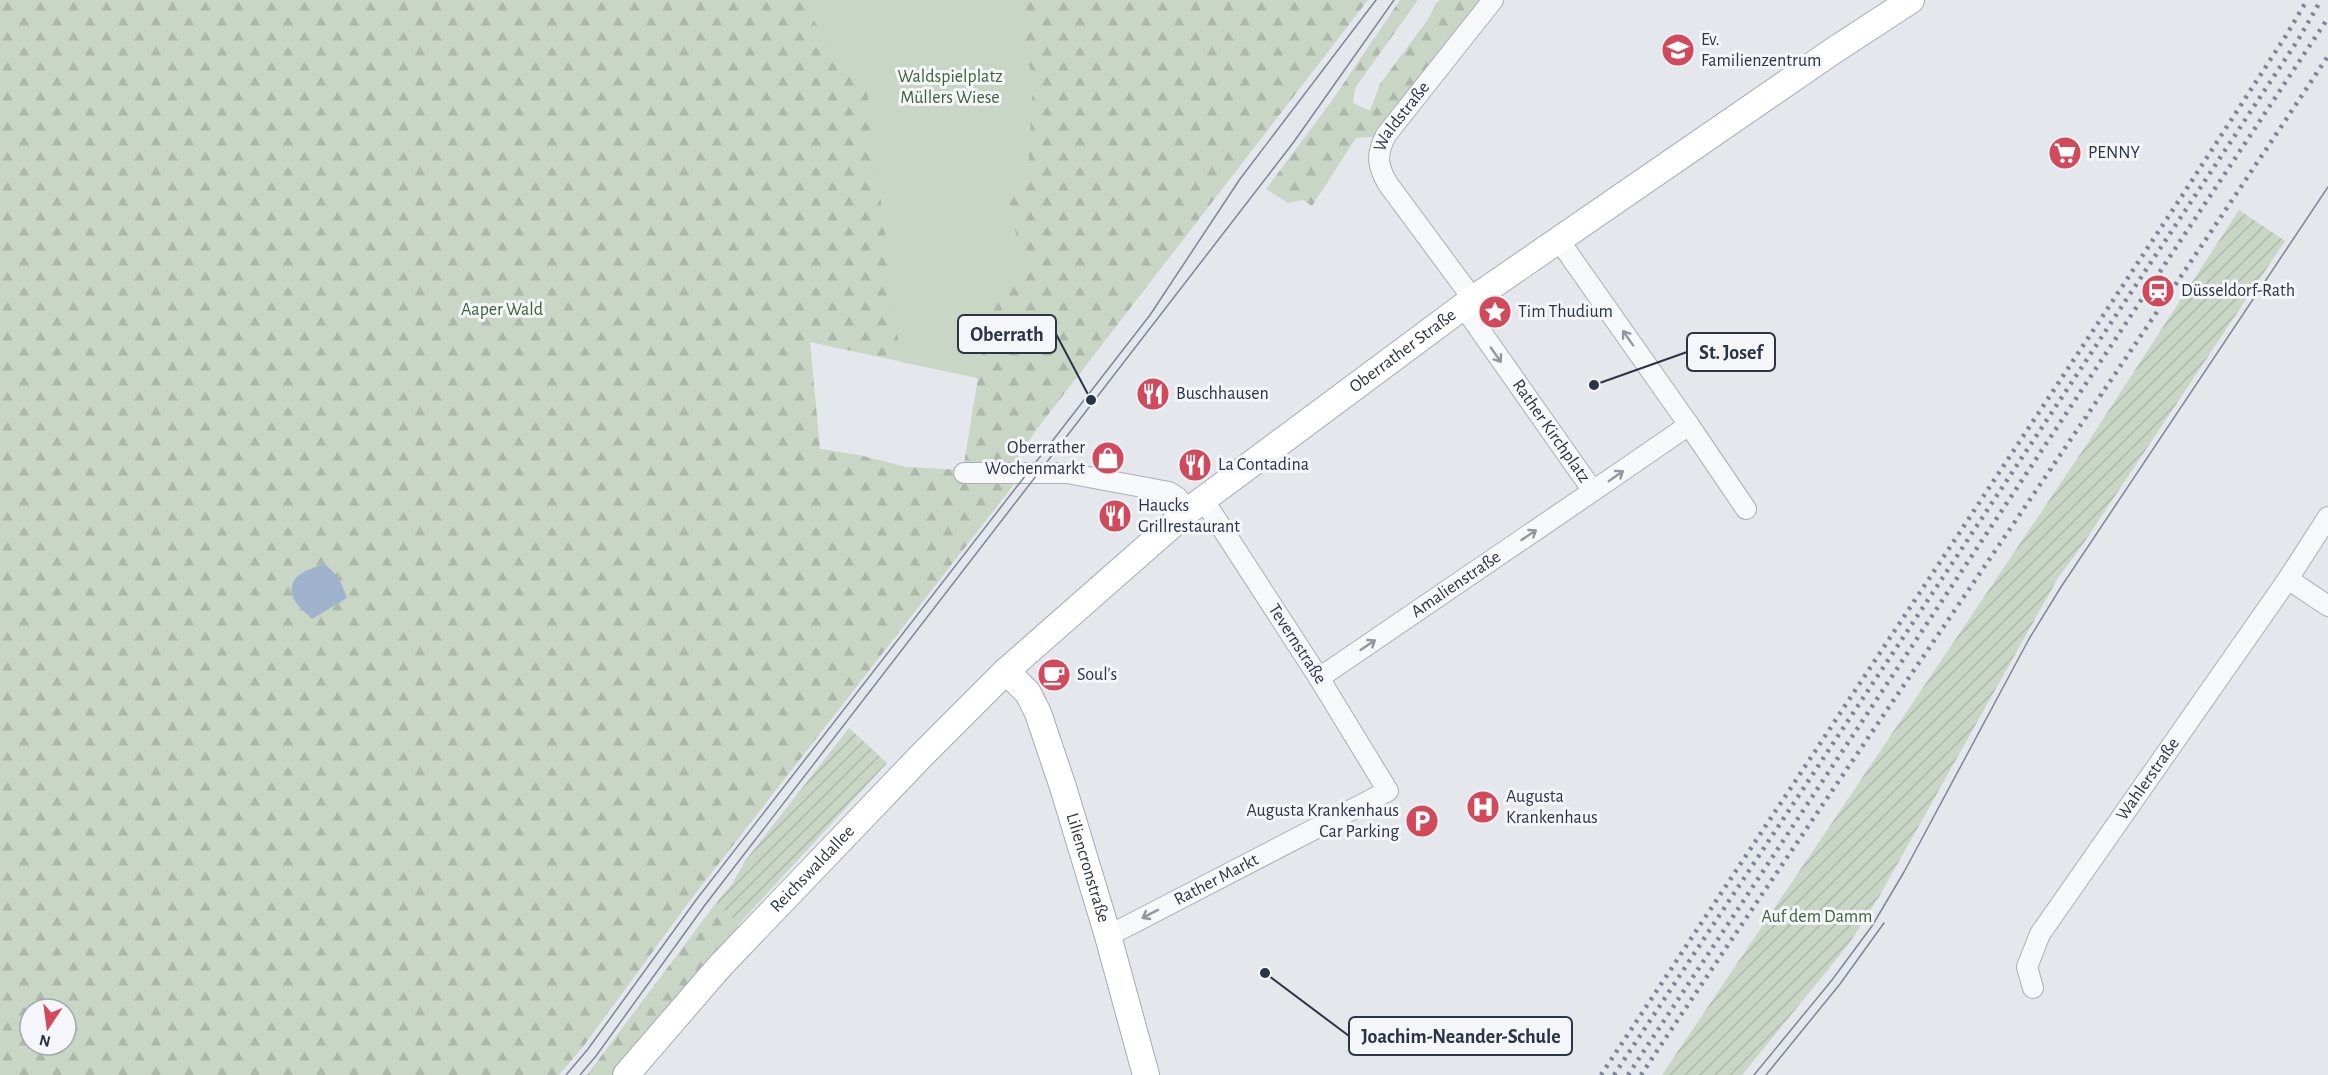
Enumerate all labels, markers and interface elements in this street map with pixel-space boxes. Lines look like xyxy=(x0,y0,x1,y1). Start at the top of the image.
place label: Ev. Familienzentrum xyxy=(1701,31,1821,70)
school or university icon: Ev. Familienzentrum xyxy=(1660,32,1696,68)
park label: Waldspielplatz Müllers Wiese xyxy=(897,68,1003,107)
street label: Waldstraße xyxy=(1371,79,1433,154)
supermarket icon: PENNY xyxy=(2047,135,2083,171)
place label: PENNY xyxy=(2088,144,2141,162)
station icon: Düsseldorf-Rath xyxy=(2140,273,2176,309)
place label: Düsseldorf-Rath xyxy=(2181,282,2295,300)
place icon: Tim Thudium xyxy=(1477,294,1513,330)
park label: Aaper Wald xyxy=(461,301,543,319)
place label: Tim Thudium xyxy=(1518,303,1613,321)
street label: Oberrather Straße xyxy=(1346,306,1459,396)
callout: Oberrath xyxy=(958,315,1056,353)
text: Oberrath xyxy=(970,325,1044,345)
one-way arrow xyxy=(1622,330,1634,347)
callout: St. Josef xyxy=(1687,333,1775,371)
text: St. Josef xyxy=(1699,343,1764,363)
one-way arrow xyxy=(1490,346,1502,362)
restaurant icon: Buschhausen xyxy=(1135,376,1171,412)
street label: Rather Kirchplatz xyxy=(1509,376,1593,486)
place label: Buschhausen xyxy=(1176,385,1269,403)
place label: Oberrather Wochenmarkt xyxy=(985,439,1085,478)
shop icon: Oberrather Wochenmarkt xyxy=(1090,440,1126,476)
restaurant icon: La Contadina xyxy=(1177,447,1213,483)
place label: La Contadina xyxy=(1218,456,1309,474)
one-way arrow xyxy=(1607,470,1623,482)
place label: Haucks Grillrestaurant xyxy=(1138,497,1240,536)
restaurant icon: Haucks Grillrestaurant xyxy=(1097,498,1133,534)
one-way arrow xyxy=(1520,529,1537,541)
street label: Amalienstraße xyxy=(1408,548,1504,621)
street label: Tevernstraße xyxy=(1265,601,1329,687)
one-way arrow xyxy=(1359,639,1376,651)
cafe icon: Soul's xyxy=(1036,657,1072,693)
place label: Soul's xyxy=(1077,666,1117,684)
street label: Wahlerstraße xyxy=(2113,735,2183,824)
place label: Augusta Krankenhaus xyxy=(1506,788,1598,827)
hospital icon: Augusta Krankenhaus xyxy=(1465,789,1501,825)
place label: Augusta Krankenhaus Car Parking xyxy=(1246,802,1399,841)
parking icon: Augusta Krankenhaus Car Parking xyxy=(1404,803,1440,839)
street label: Liliencronstraße xyxy=(1062,811,1112,925)
street label: Reichswaldallee xyxy=(767,822,858,916)
street label: Rather Markt xyxy=(1171,851,1262,909)
park label: Auf dem Damm xyxy=(1762,908,1872,926)
one-way arrow xyxy=(1141,909,1159,921)
north arrow xyxy=(18,997,78,1057)
callout: Joachim-Neander-Schule xyxy=(1349,1017,1572,1055)
text: Joachim-Neander-Schule xyxy=(1361,1027,1561,1047)
text: N xyxy=(38,1032,52,1050)

